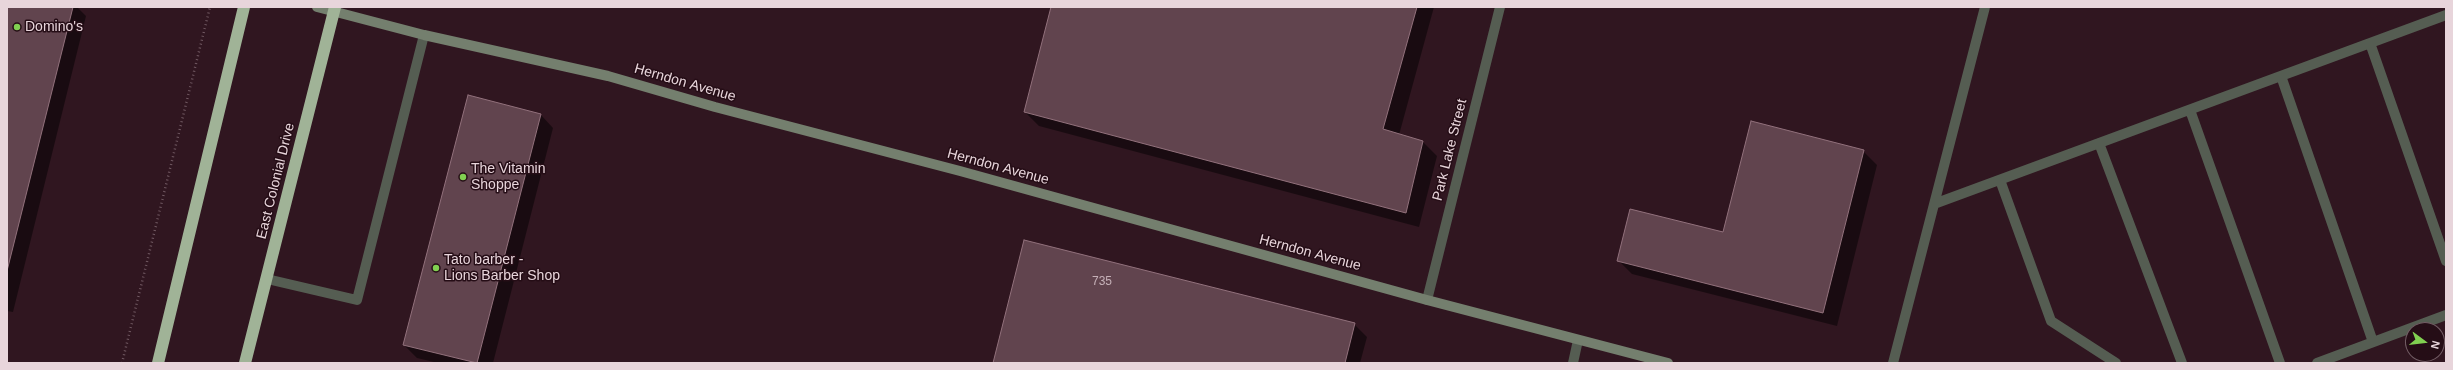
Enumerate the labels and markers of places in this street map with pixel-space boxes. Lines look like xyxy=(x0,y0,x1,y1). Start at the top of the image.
place label: Domino's xyxy=(25,19,83,35)
marker: Domino's xyxy=(12,22,22,32)
place label: The Vitamin Shoppe xyxy=(471,161,545,194)
marker: The Vitamin Shoppe xyxy=(458,172,468,182)
place label: Tato barber - Lions Barber Shop xyxy=(444,252,560,284)
marker: Tato barber - Lions Barber Shop xyxy=(431,263,441,273)

